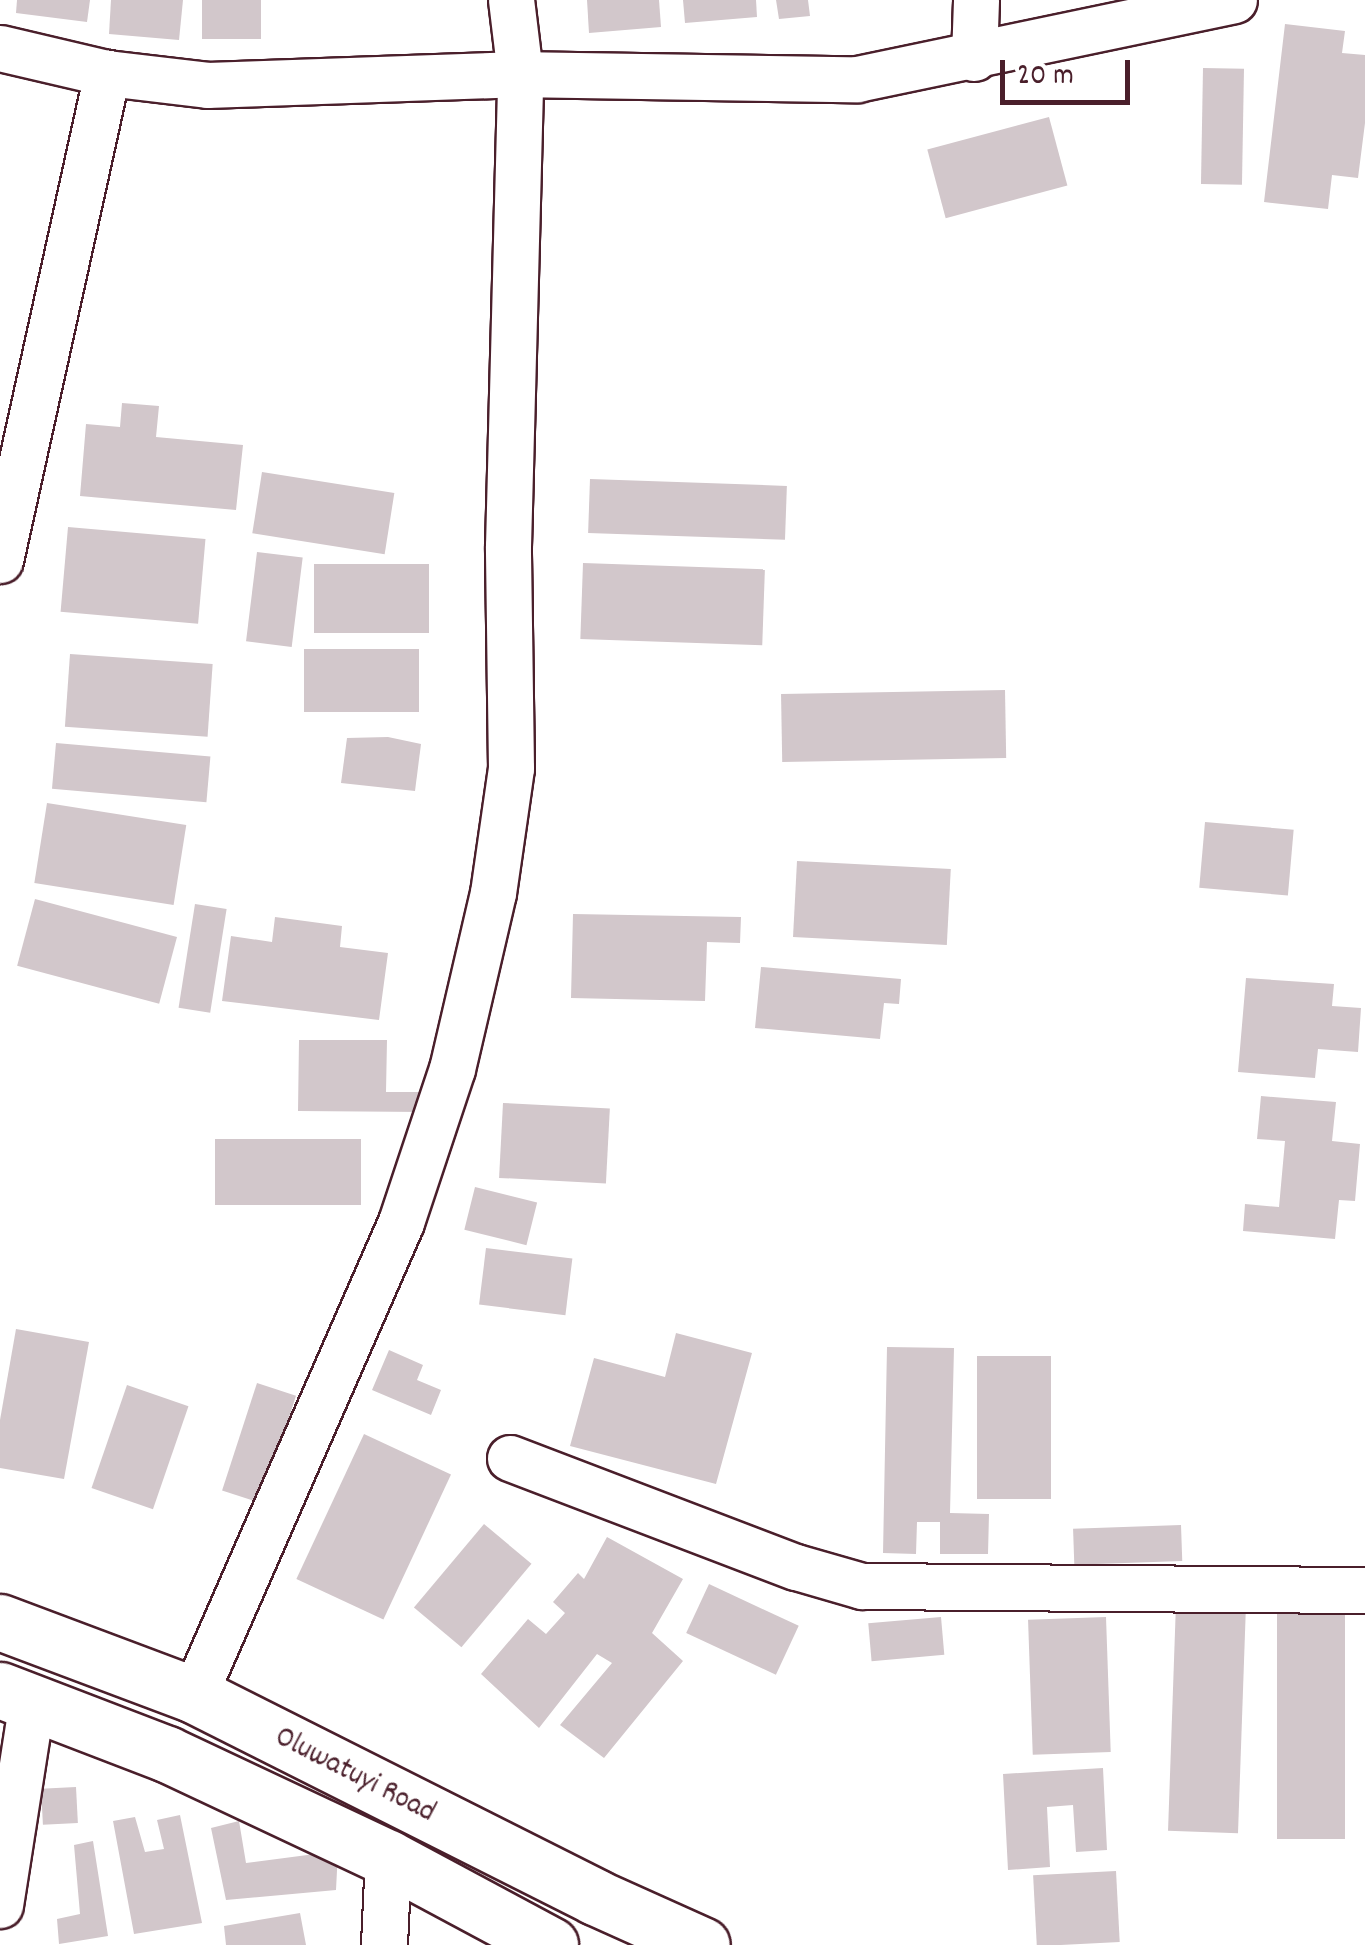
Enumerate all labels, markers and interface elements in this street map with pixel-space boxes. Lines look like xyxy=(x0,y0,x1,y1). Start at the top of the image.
scale bar xyxy=(1005,40,1135,102)
text: 20 m xyxy=(1017,56,1074,99)
street label: Oluwatuyi Road xyxy=(268,1721,440,1833)

